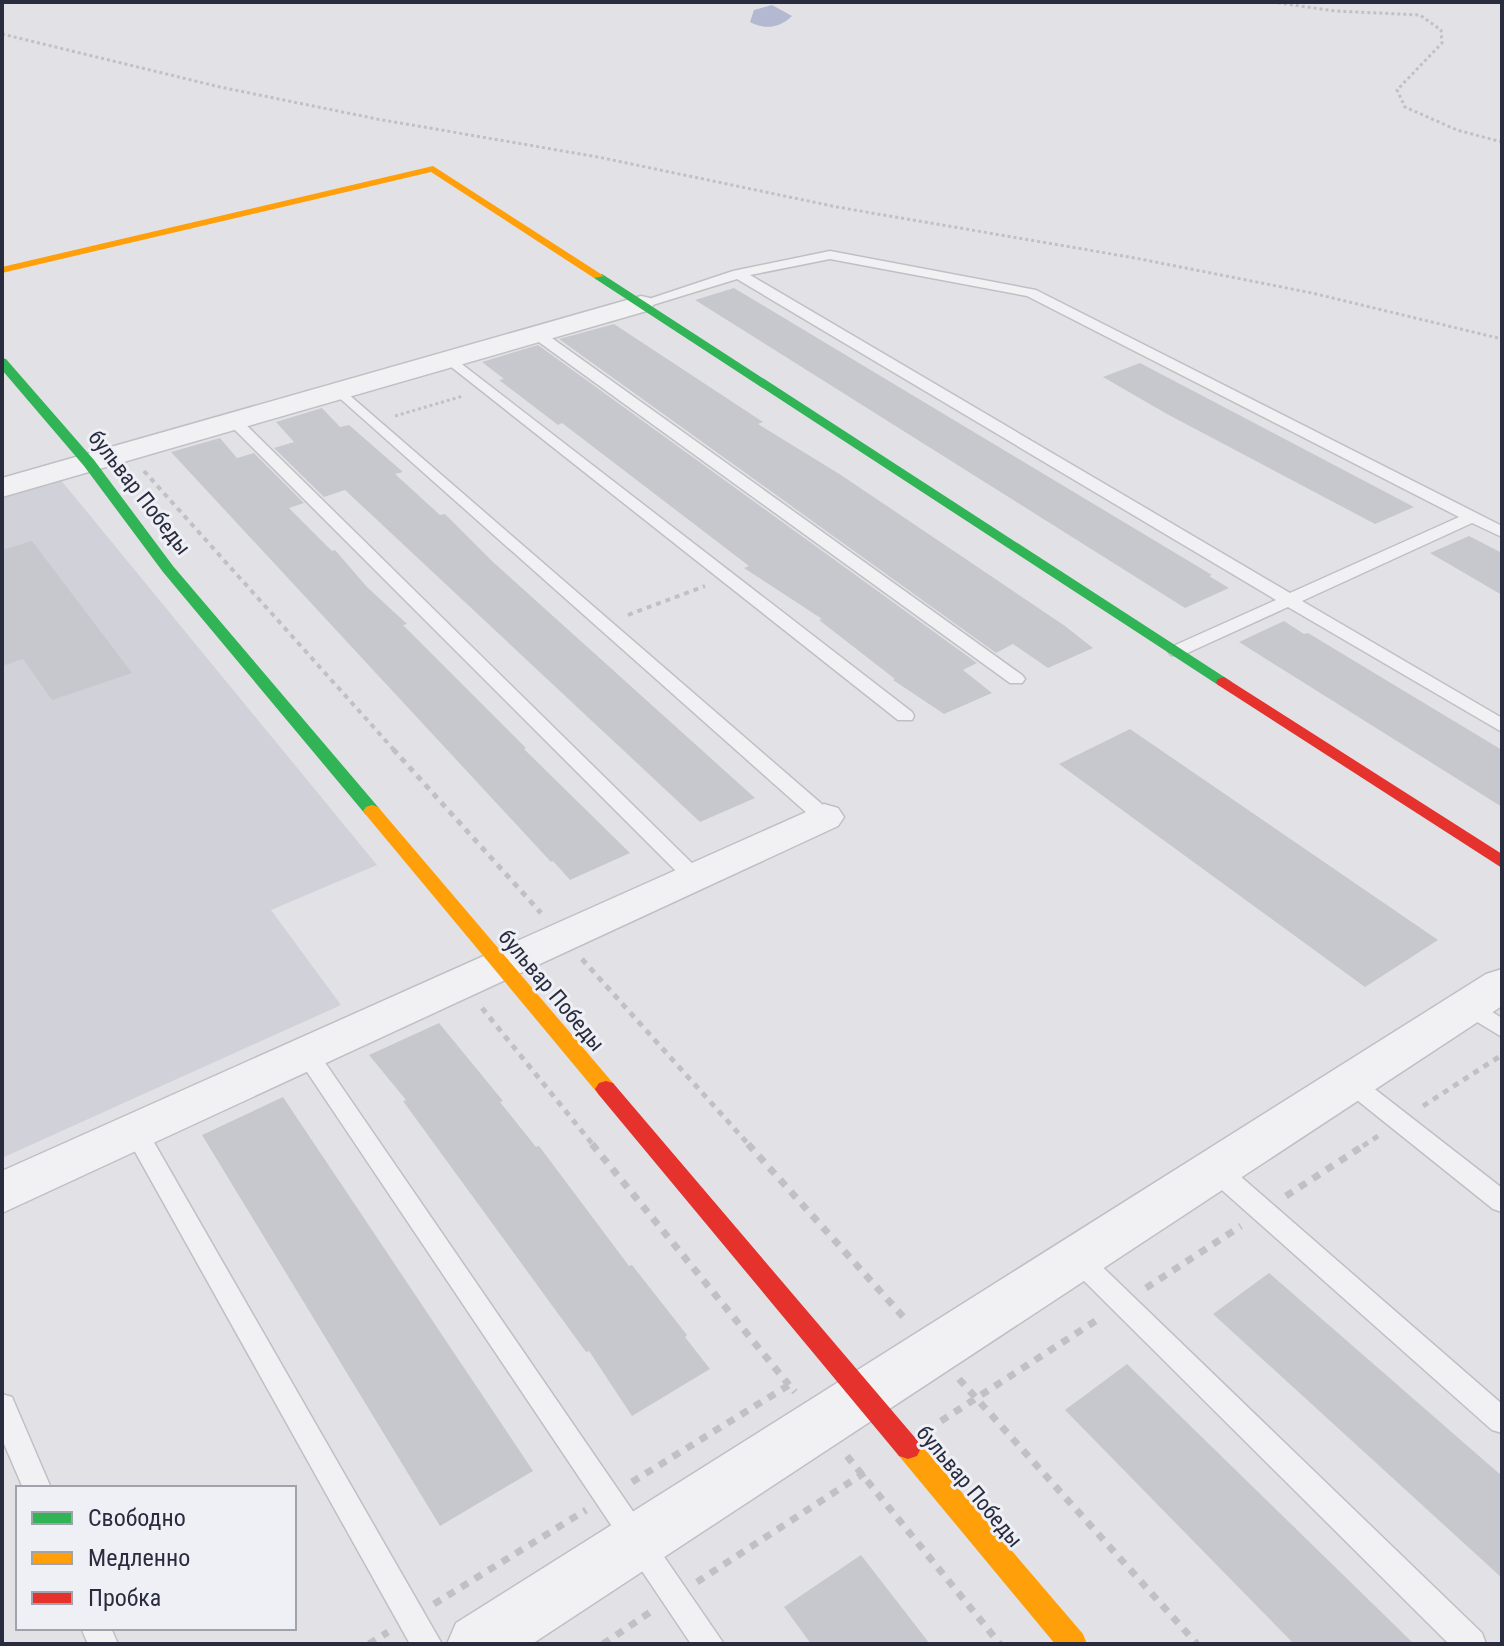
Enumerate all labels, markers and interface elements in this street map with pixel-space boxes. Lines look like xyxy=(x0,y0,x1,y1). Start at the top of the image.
street label: бульвар Победы xyxy=(83,425,196,560)
street label: бульвар Победы xyxy=(493,924,610,1056)
street label: бульвар Победы xyxy=(911,1420,1028,1552)
legend xyxy=(16,1486,296,1630)
text: Свободно xyxy=(88,1504,186,1532)
text: Медленно xyxy=(88,1544,190,1572)
text: Пробка xyxy=(88,1584,161,1612)

